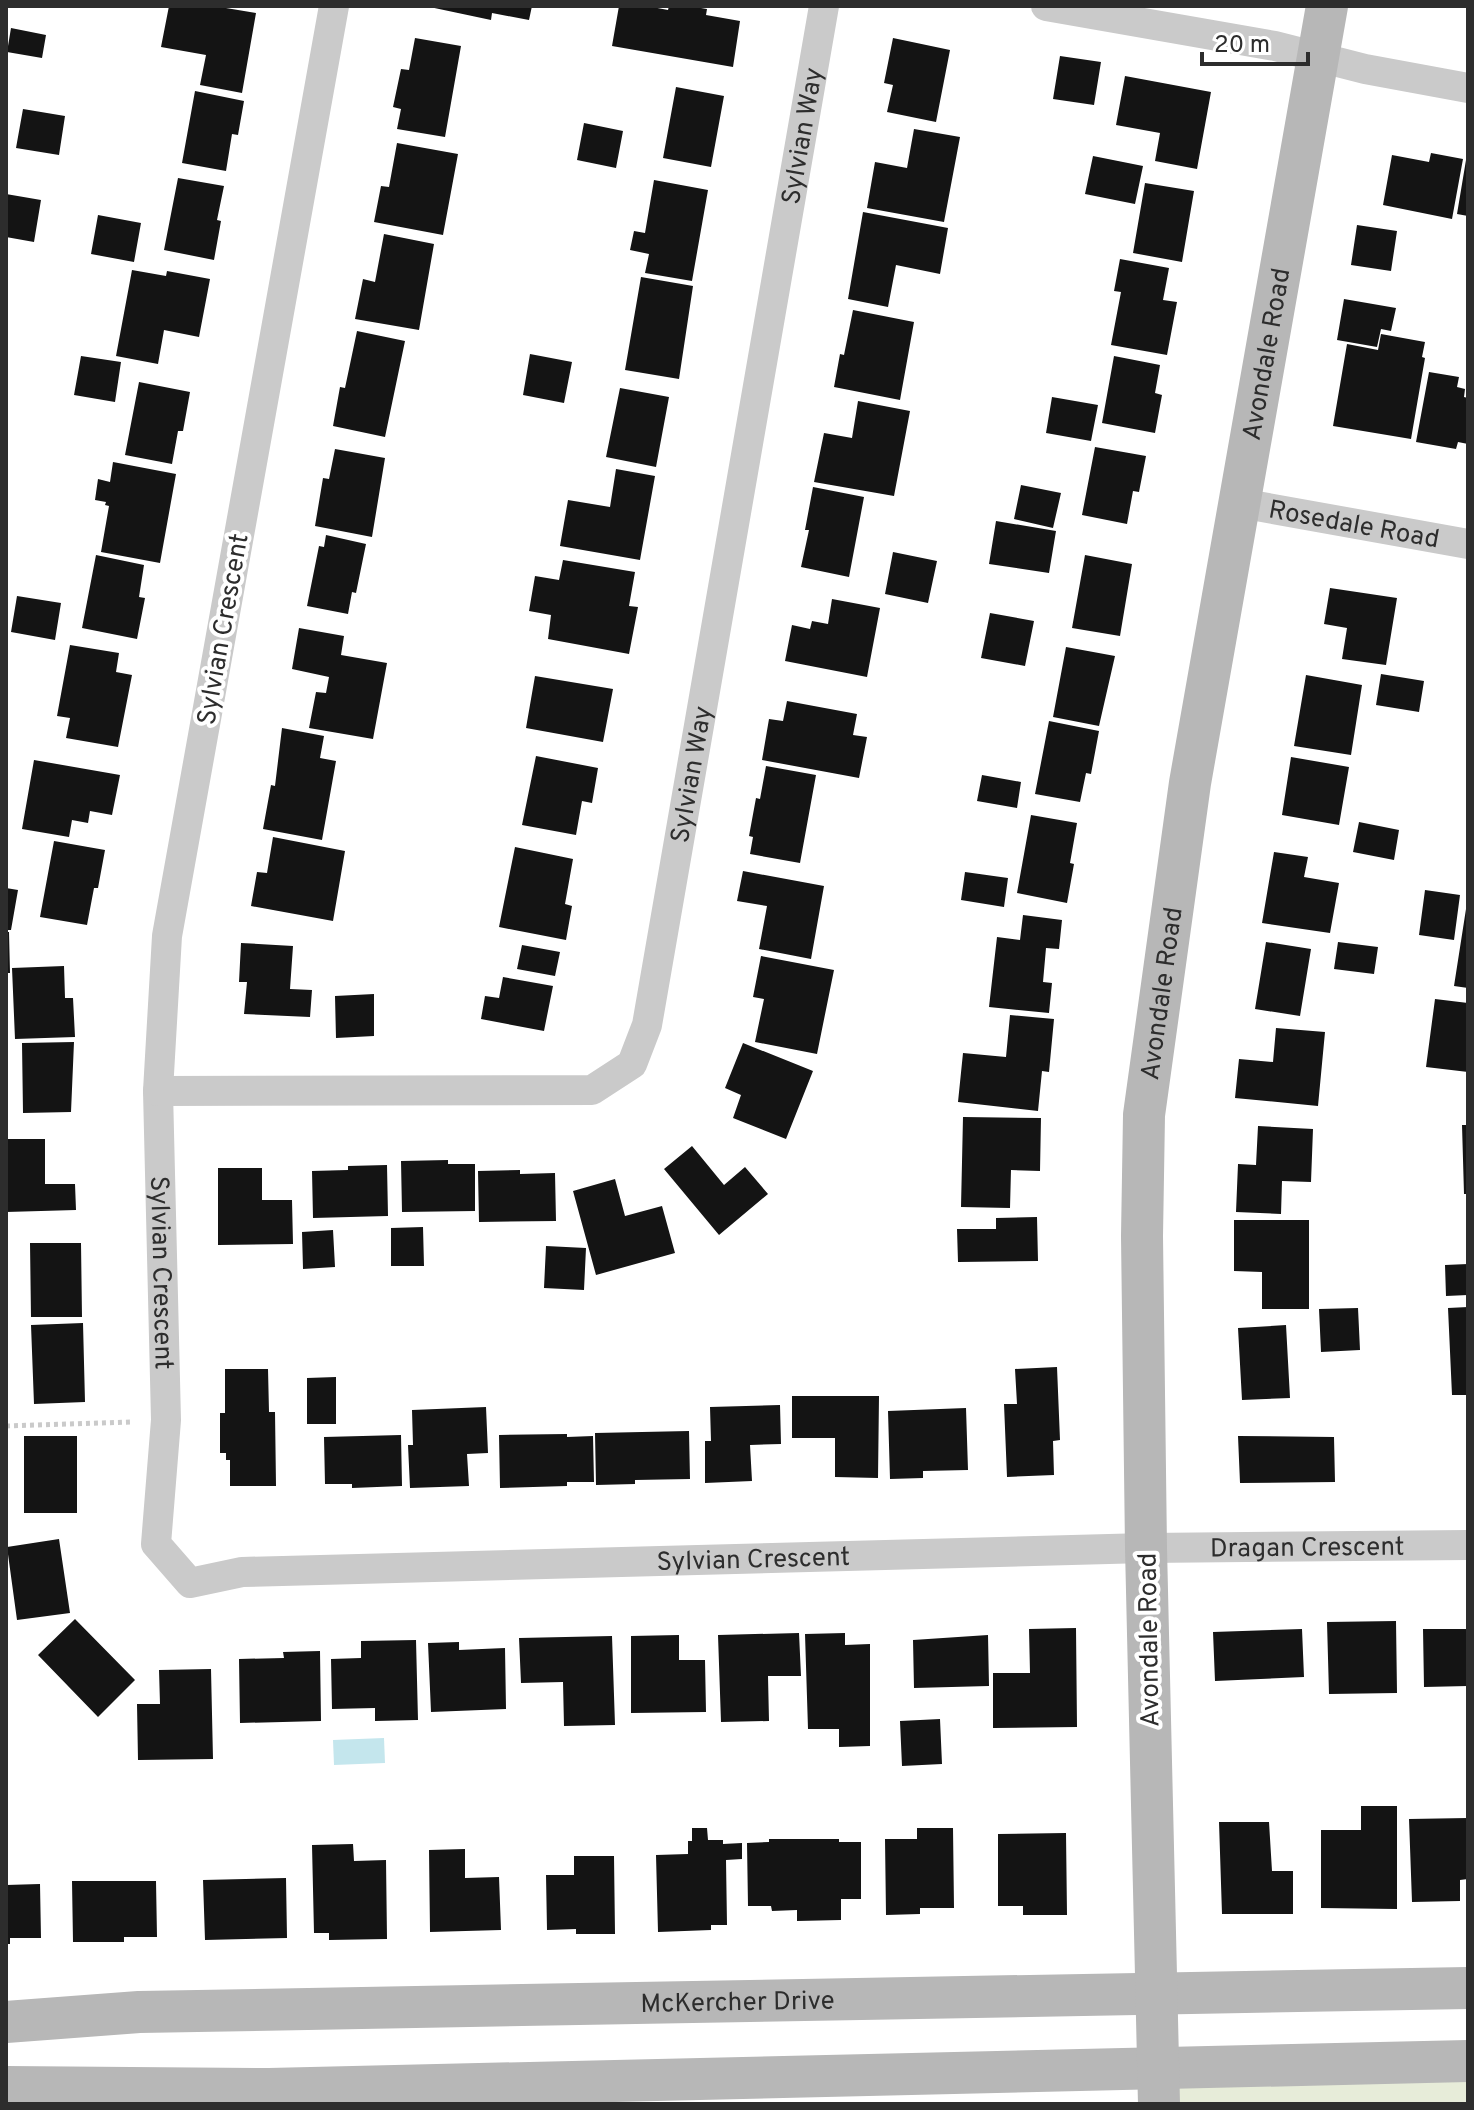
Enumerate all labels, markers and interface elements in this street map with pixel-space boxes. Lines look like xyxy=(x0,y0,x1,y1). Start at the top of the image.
scale bar xyxy=(1202,16,1308,66)
text: 20 m xyxy=(1214,31,1270,61)
street label: Sylvian Way xyxy=(776,65,832,207)
street label: Avondale Road xyxy=(1237,266,1299,443)
street label: Rosedale Road xyxy=(1266,494,1442,558)
street label: Sylvian Crescent xyxy=(191,531,258,728)
street label: Sylvian Way xyxy=(665,704,721,846)
street label: Avondale Road xyxy=(1135,905,1192,1082)
street label: Sylvian Crescent xyxy=(141,1176,179,1370)
street label: Dragan Crescent xyxy=(1210,1532,1405,1566)
street label: Sylvian Crescent xyxy=(656,1542,851,1580)
street label: Avondale Road xyxy=(1132,1553,1169,1727)
street label: McKercher Drive xyxy=(640,1985,835,2022)

